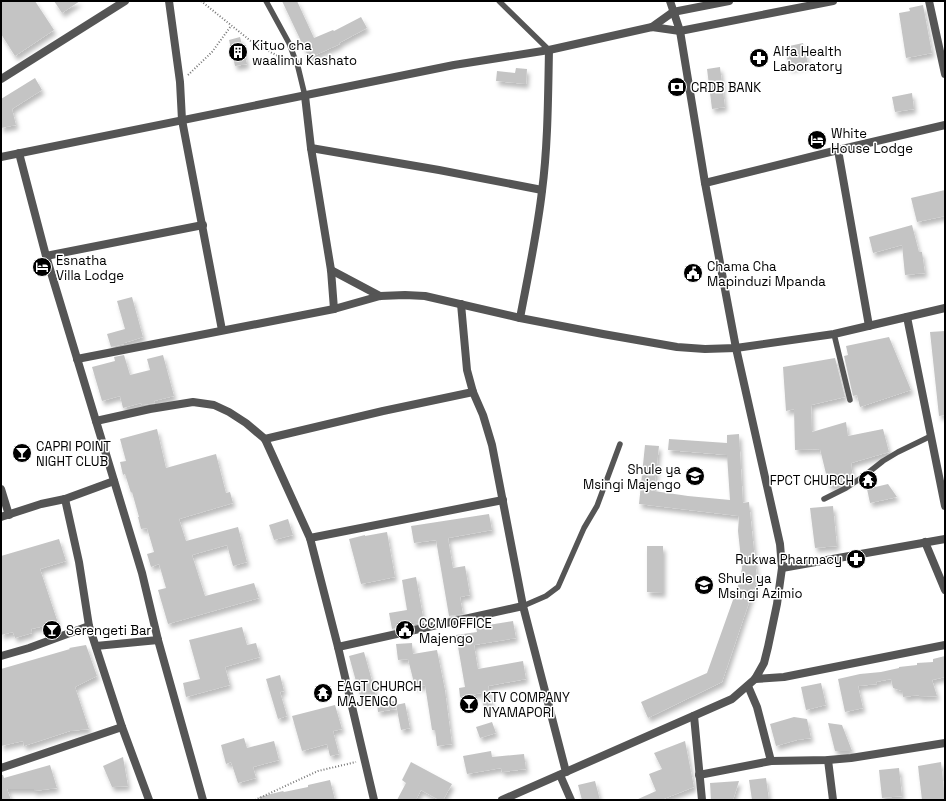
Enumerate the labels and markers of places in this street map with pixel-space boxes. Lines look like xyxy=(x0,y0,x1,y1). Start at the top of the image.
place label: Kituo cha waalimu Kashato xyxy=(252,37,357,69)
building icon: Kituo cha waalimu Kashato xyxy=(227,41,249,63)
place label: Alfa Health Laboratory xyxy=(773,43,842,75)
pharmacy icon: Alfa Health Laboratory xyxy=(748,47,770,69)
bank icon: CRDB BANK xyxy=(666,76,688,98)
place label: CRDB BANK xyxy=(691,79,761,96)
place label: White House Lodge xyxy=(831,125,913,157)
hotel icon: White House Lodge xyxy=(806,129,828,151)
place label: Esnatha Villa Lodge xyxy=(56,252,124,284)
hotel icon: Esnatha Villa Lodge xyxy=(31,256,53,278)
place label: Chama Cha Mapinduzi Mpanda xyxy=(707,258,826,290)
public building icon: Chama Cha Mapinduzi Mpanda xyxy=(682,262,704,284)
place label: CAPRI POINT NIGHT CLUB xyxy=(36,438,111,470)
bar icon: CAPRI POINT NIGHT CLUB xyxy=(11,442,33,464)
place label: Shule ya Msingi Majengo xyxy=(583,461,682,493)
school or university icon: Shule ya Msingi Majengo xyxy=(684,465,706,487)
temple icon: FPCT CHURCH xyxy=(857,469,879,491)
place label: FPCT CHURCH xyxy=(770,472,854,489)
pharmacy icon: Rukwa Pharmacy xyxy=(845,548,867,570)
place label: Rukwa Pharmacy xyxy=(735,551,842,568)
place label: Shule ya Msingi Azimio xyxy=(718,570,803,602)
school or university icon: Shule ya Msingi Azimio xyxy=(693,574,715,596)
place label: CCM OFFICE Majengo xyxy=(419,615,492,647)
bar icon: Serengeti Bar xyxy=(41,619,63,641)
public building icon: CCM OFFICE Majengo xyxy=(394,619,416,641)
place label: Serengeti Bar xyxy=(66,622,151,639)
place label: EAGT CHURCH MAJENGO xyxy=(337,678,422,710)
temple icon: EAGT CHURCH MAJENGO xyxy=(312,682,334,704)
place label: KTV COMPANY NYAMAPORI xyxy=(483,689,570,721)
bar icon: KTV COMPANY NYAMAPORI xyxy=(458,693,480,715)

